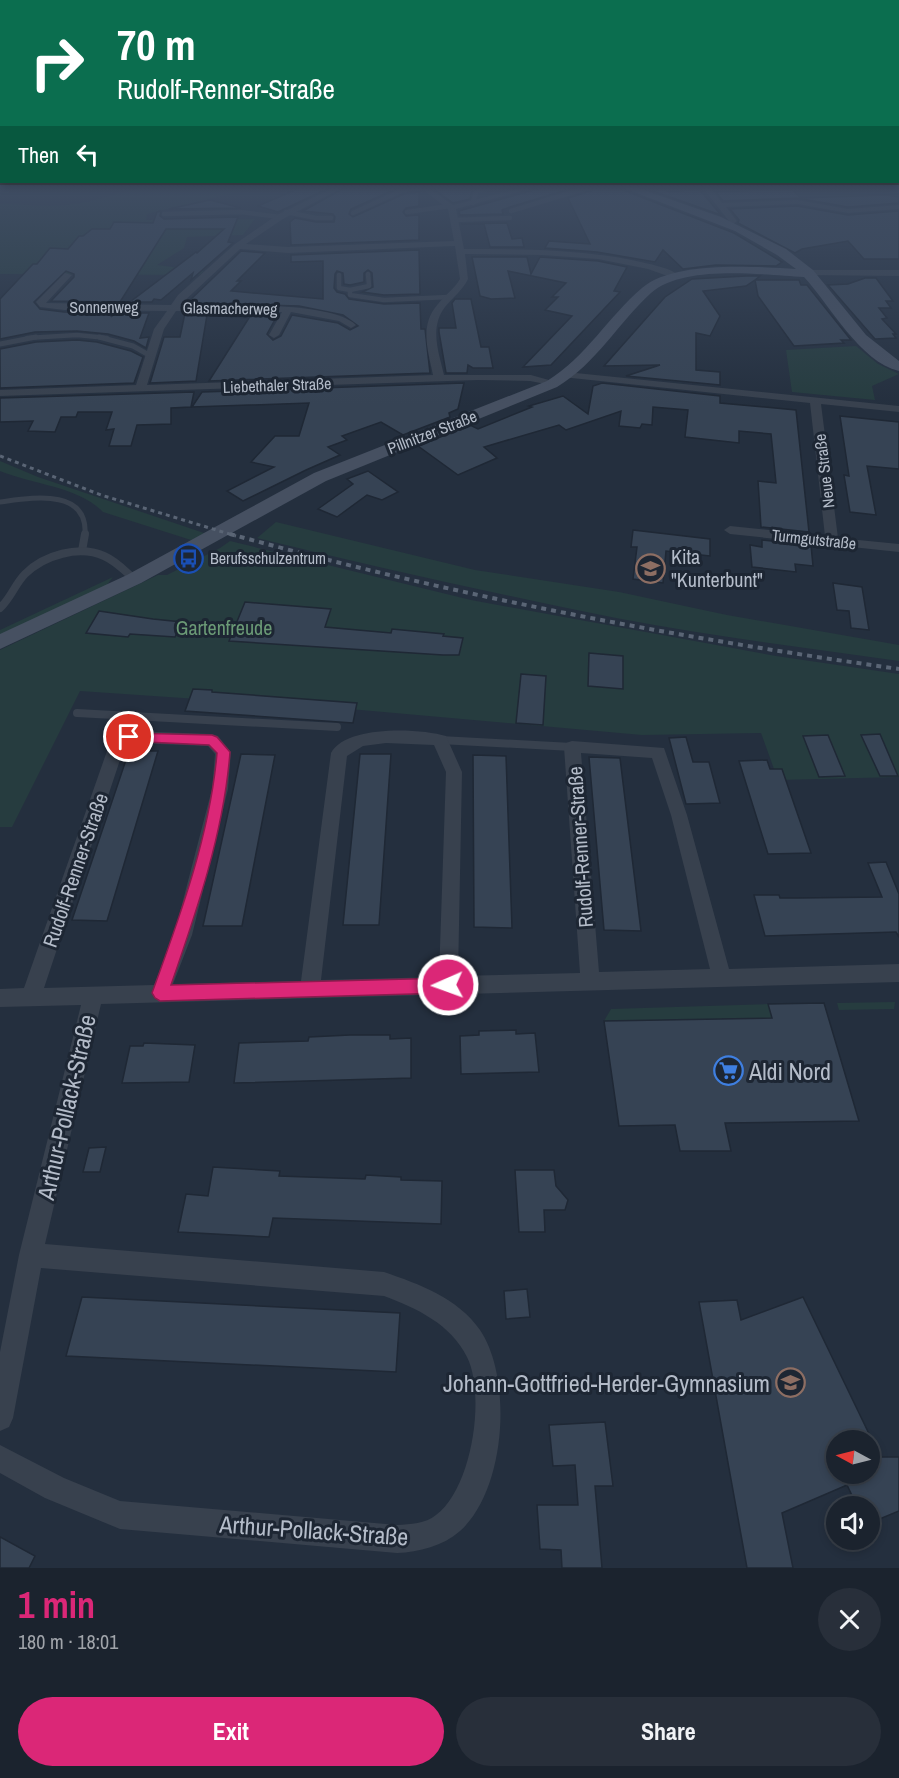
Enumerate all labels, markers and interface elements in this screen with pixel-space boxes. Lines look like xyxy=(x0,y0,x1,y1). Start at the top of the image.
text: 70 m xyxy=(117,17,196,73)
icon: right xyxy=(18,24,96,102)
text: Rudolf-Renner-Straße xyxy=(117,71,335,107)
icon: left xyxy=(71,138,104,171)
text: Then xyxy=(18,140,59,170)
street label: Sonnenweg xyxy=(69,296,139,318)
street label: Glasmacherweg xyxy=(182,296,278,320)
street label: Liebethaler Straße xyxy=(222,372,332,398)
street label: Pillnitzer Straße xyxy=(384,405,480,459)
street label: Neue Straße xyxy=(809,433,839,509)
street label: Turmgutstraße xyxy=(771,524,857,554)
bus stop icon: Berufsschulzentrum xyxy=(173,542,205,574)
place label: Kita "Kunterbunt" xyxy=(671,543,763,593)
place label: Berufsschulzentrum xyxy=(210,547,326,569)
school or university icon: Kita "Kunterbunt" xyxy=(634,552,666,584)
park label: Gartenfreude xyxy=(176,614,272,641)
pin xyxy=(103,711,154,762)
icon: arrive xyxy=(112,720,145,753)
street label: Rudolf-Renner-Straße xyxy=(561,766,599,928)
street label: Rudolf-Renner-Straße xyxy=(36,789,114,951)
position arrow xyxy=(416,953,480,1017)
street label: Arthur-Pollack-Straße xyxy=(29,1011,103,1204)
supermarket icon: Aldi Nord xyxy=(712,1055,744,1087)
place label: Aldi Nord xyxy=(748,1055,831,1087)
place label: Johann-Gottfried-Herder-Gymnasium xyxy=(443,1367,770,1399)
school or university icon: Johann-Gottfried-Herder-Gymnasium xyxy=(775,1367,807,1399)
north arrow xyxy=(826,1430,880,1484)
map controls xyxy=(826,1430,880,1550)
button: sound xyxy=(826,1496,880,1550)
street label: Arthur-Pollack-Straße xyxy=(218,1507,409,1553)
text: 1 min xyxy=(18,1581,95,1629)
button: close xyxy=(818,1588,881,1651)
text: 180 m · 18:01 xyxy=(18,1628,118,1655)
button: Exit xyxy=(18,1697,444,1766)
button: Share xyxy=(456,1697,881,1766)

